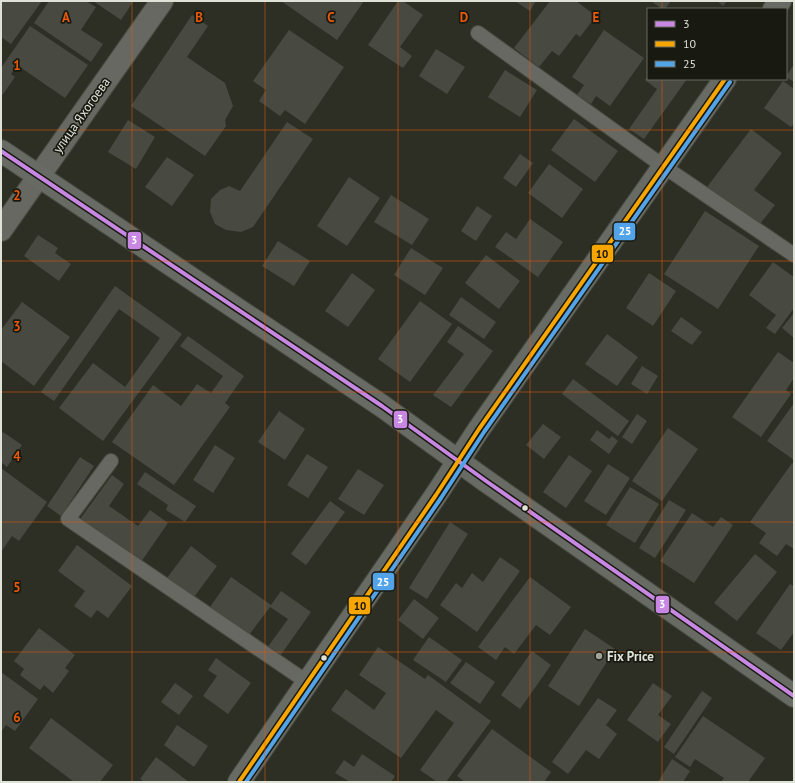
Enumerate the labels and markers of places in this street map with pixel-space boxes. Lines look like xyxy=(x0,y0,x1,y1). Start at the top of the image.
unlabelled marker xyxy=(520,503,530,513)
place label: Fix Price xyxy=(607,648,654,665)
marker: Fix Price xyxy=(594,651,604,661)
unlabelled marker xyxy=(319,653,329,663)

